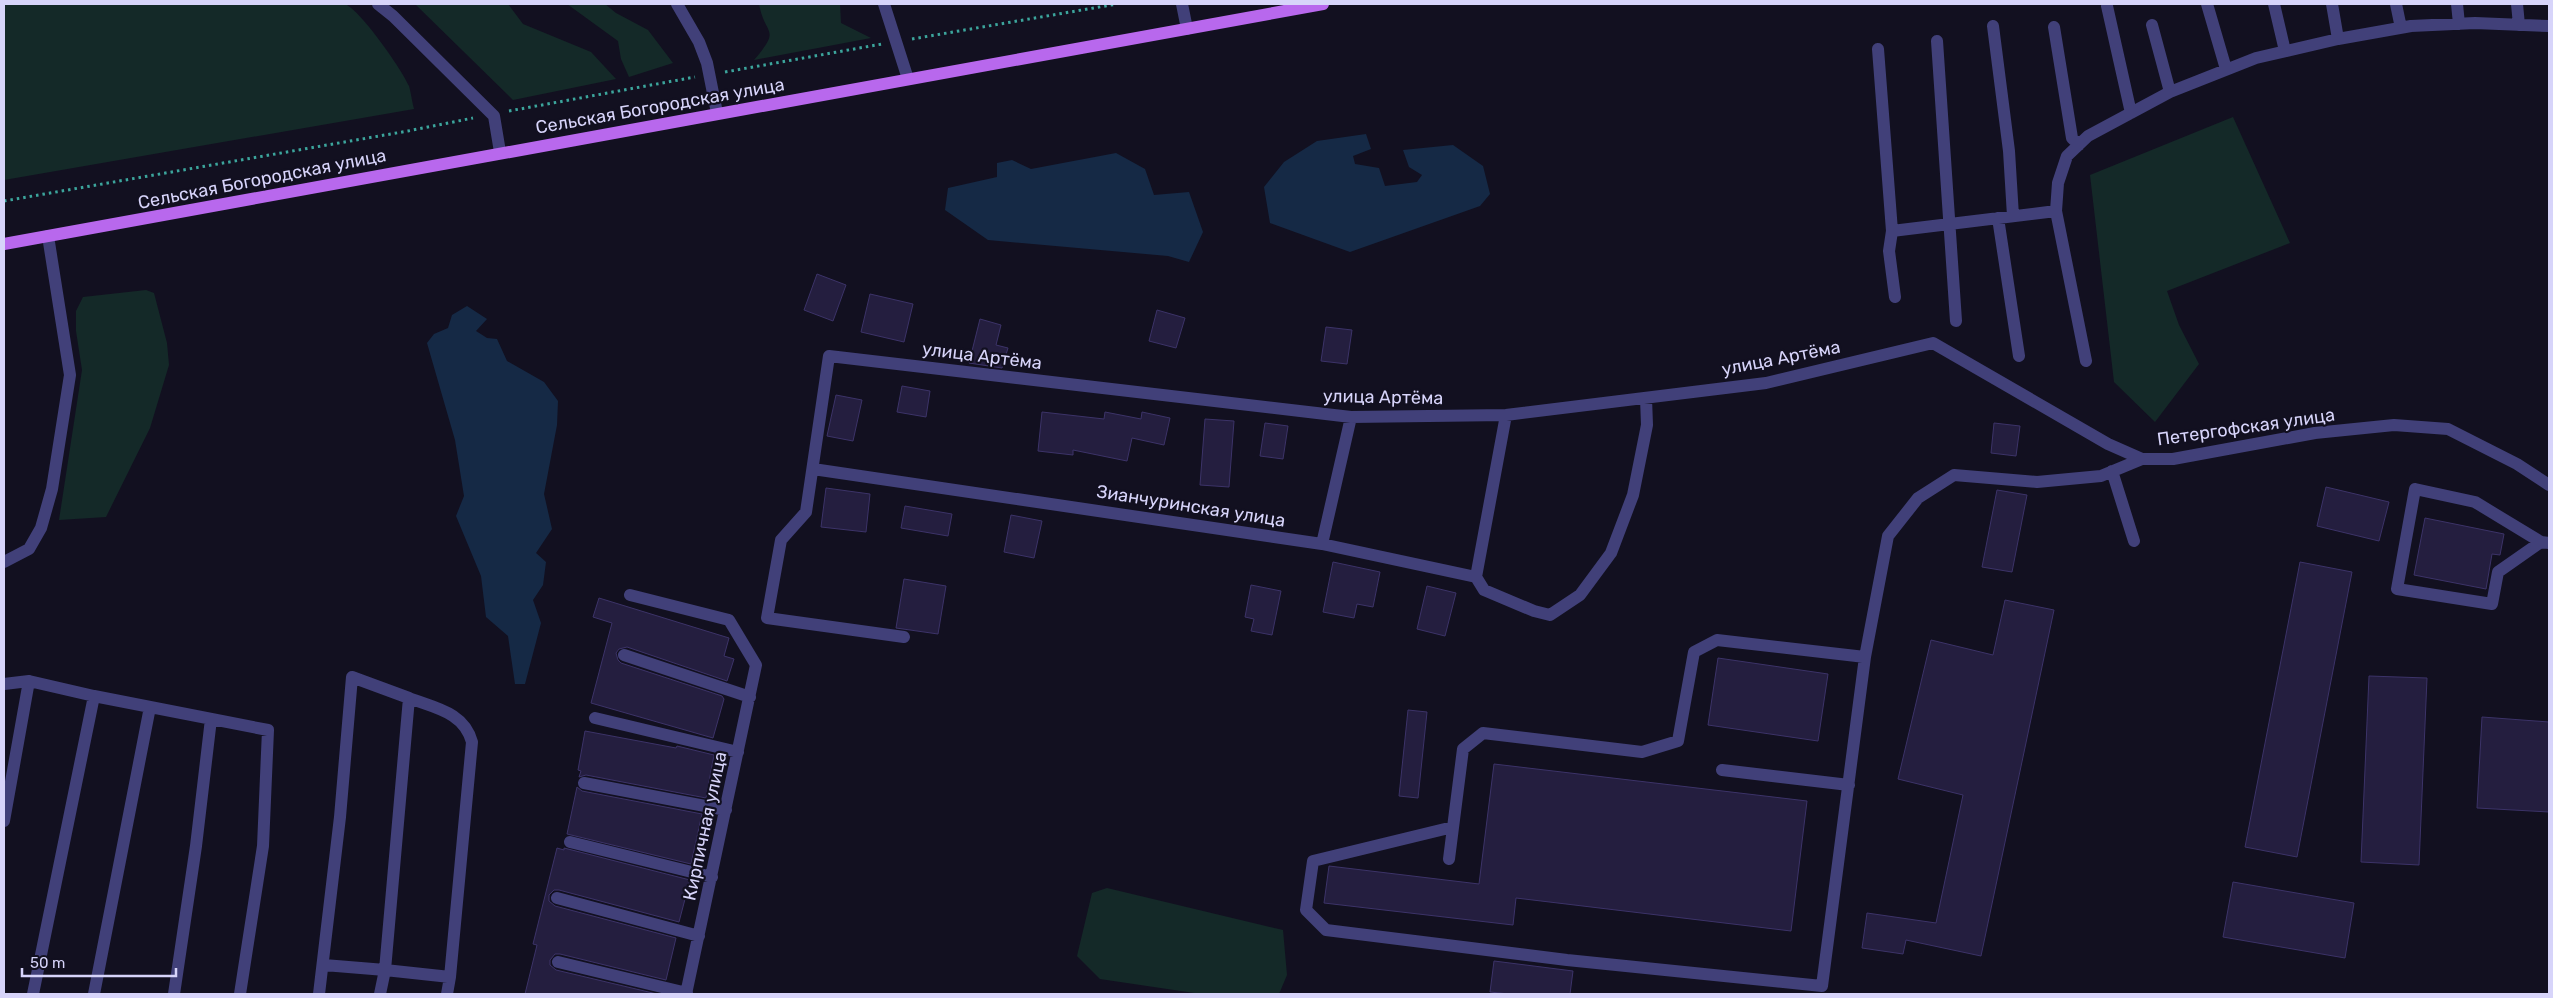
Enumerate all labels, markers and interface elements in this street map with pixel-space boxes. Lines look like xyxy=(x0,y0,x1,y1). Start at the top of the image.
street label: Сельская Богородская улица xyxy=(534,73,786,139)
street label: Сельская Богородская улица xyxy=(136,144,388,214)
street label: улица Артёма xyxy=(1720,336,1842,380)
street label: улица Артёма xyxy=(921,338,1043,374)
street label: улица Артёма xyxy=(1323,385,1443,409)
street label: Петергофская улица xyxy=(2156,404,2336,450)
street label: Зианчуринская улица xyxy=(1095,480,1287,532)
street label: Кирпичная улица xyxy=(678,750,732,902)
scale bar xyxy=(22,946,176,978)
text: 50 m xyxy=(30,954,65,972)

